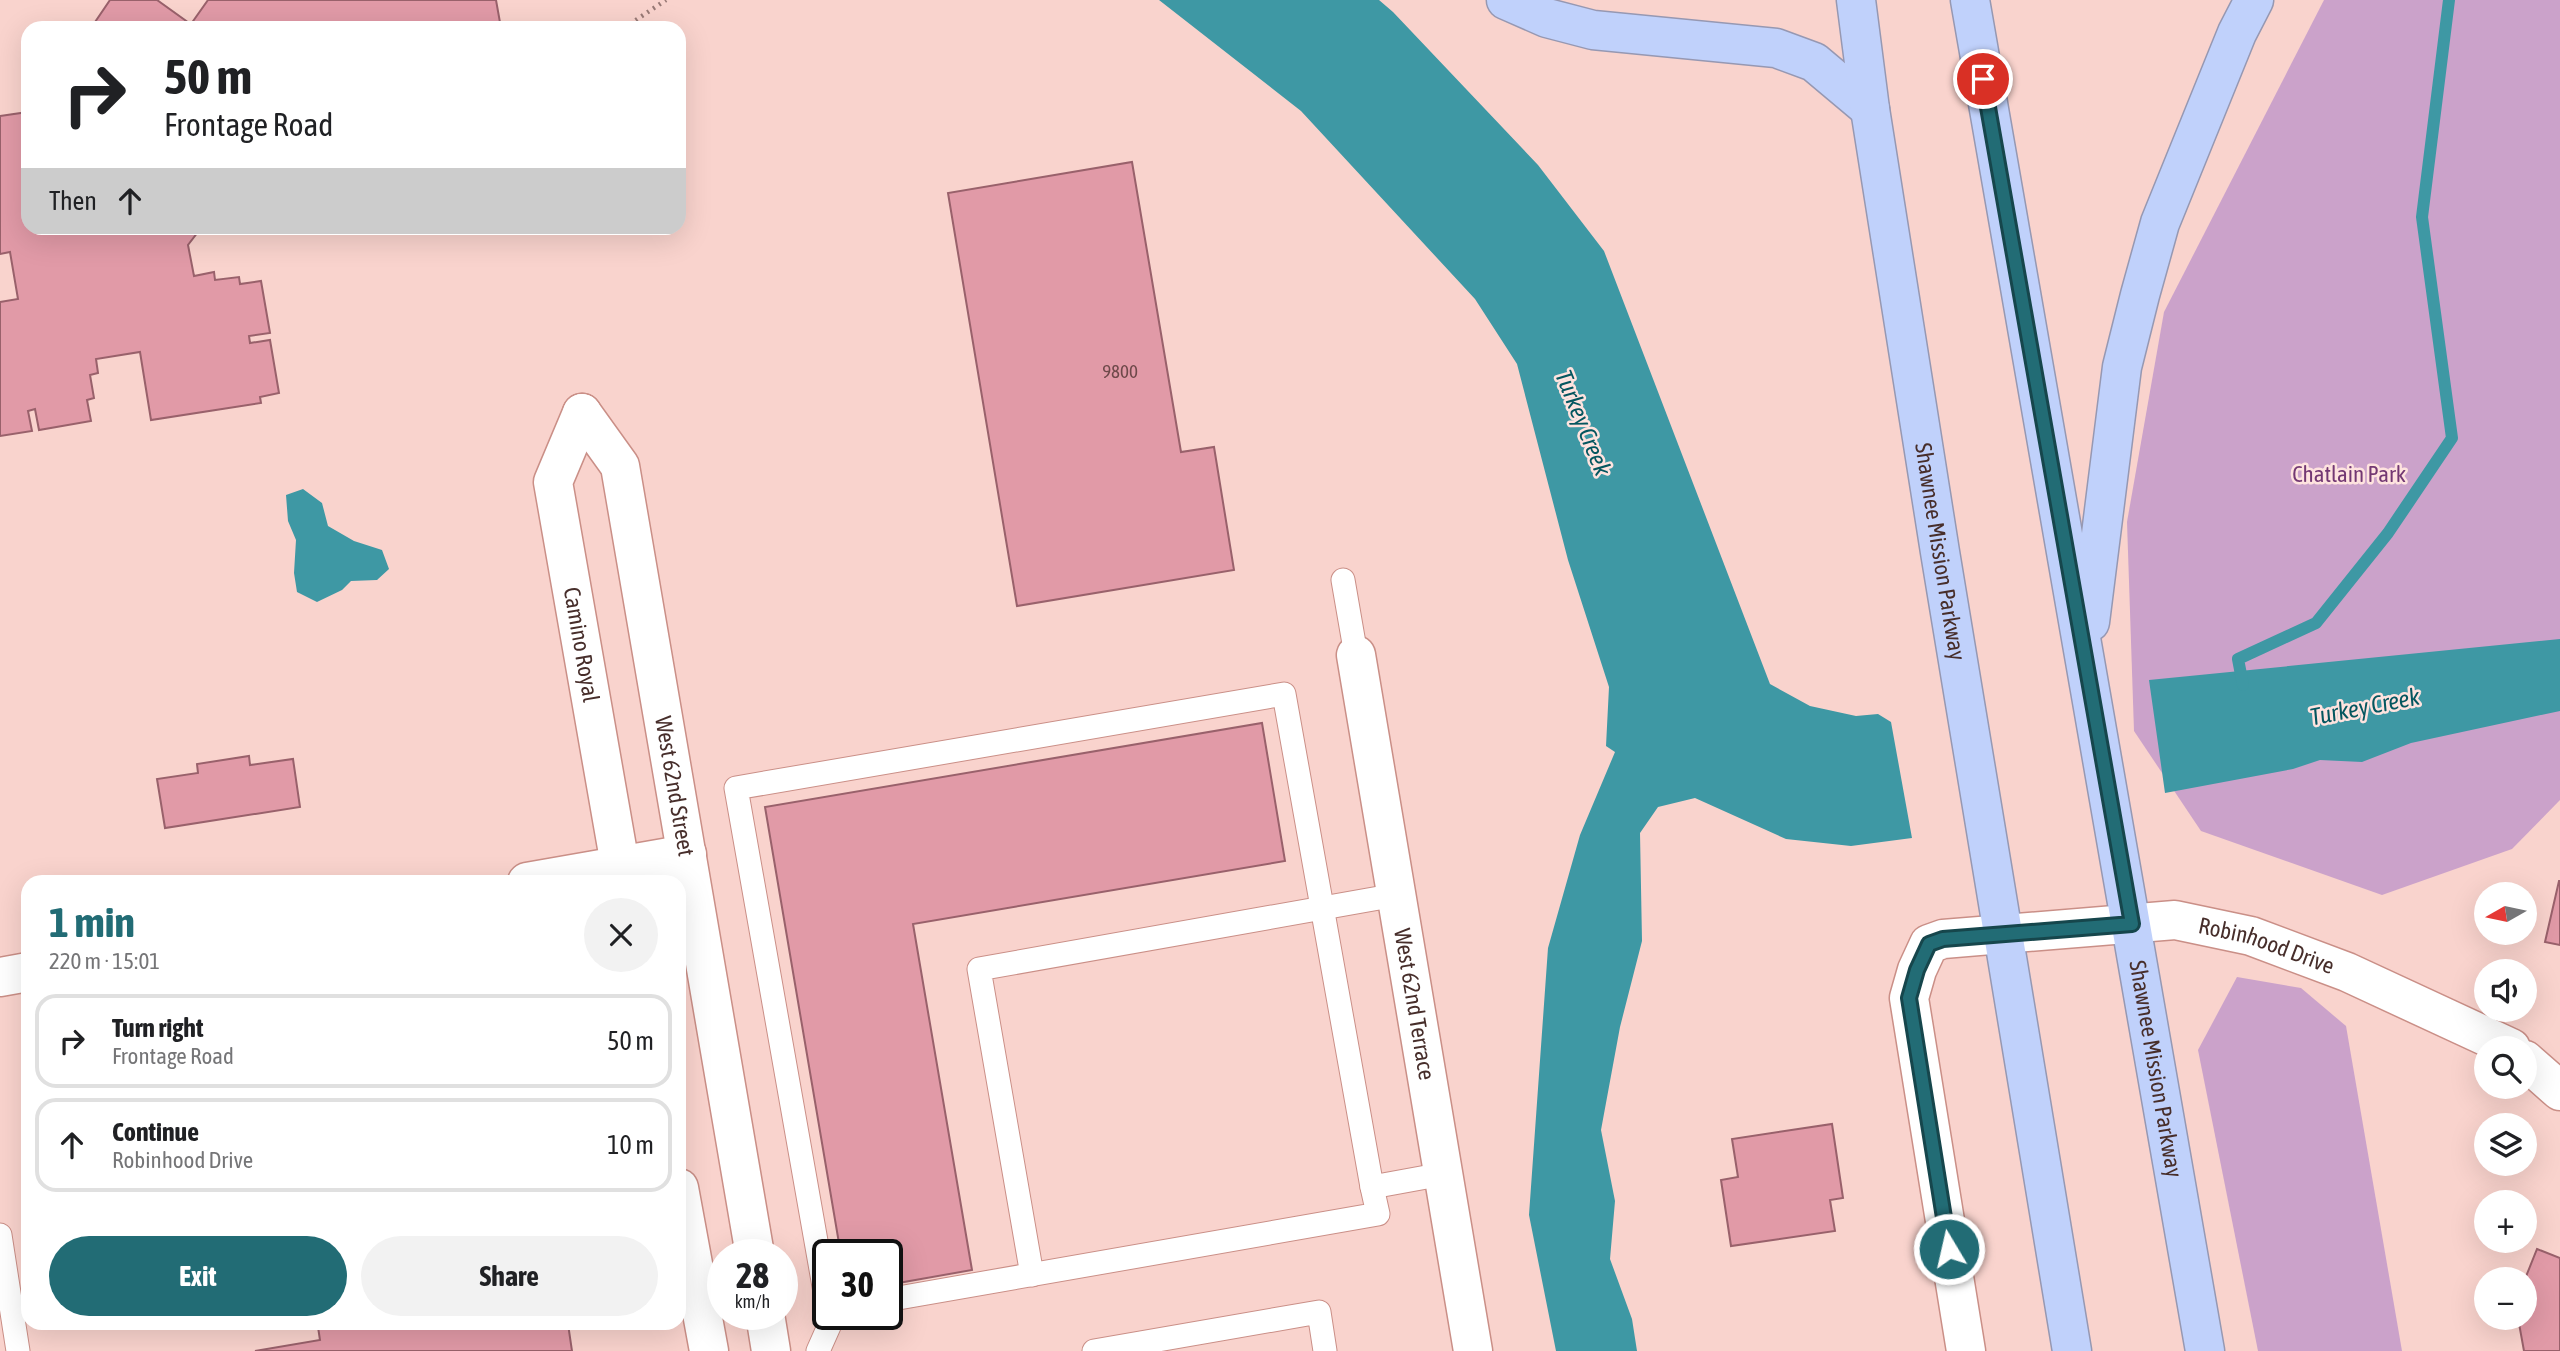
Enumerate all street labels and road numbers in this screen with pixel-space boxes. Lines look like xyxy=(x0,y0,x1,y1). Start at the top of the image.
street label: Shawnee Mission Parkway xyxy=(1910,441,1971,662)
street label: Camino Royal xyxy=(559,585,604,704)
street label: West 62nd Street xyxy=(650,714,700,858)
street label: Robinhood Drive xyxy=(2196,912,2338,979)
street label: West 62nd Terrace xyxy=(1389,926,1440,1082)
street label: Shawnee Mission Parkway xyxy=(2124,958,2188,1179)

